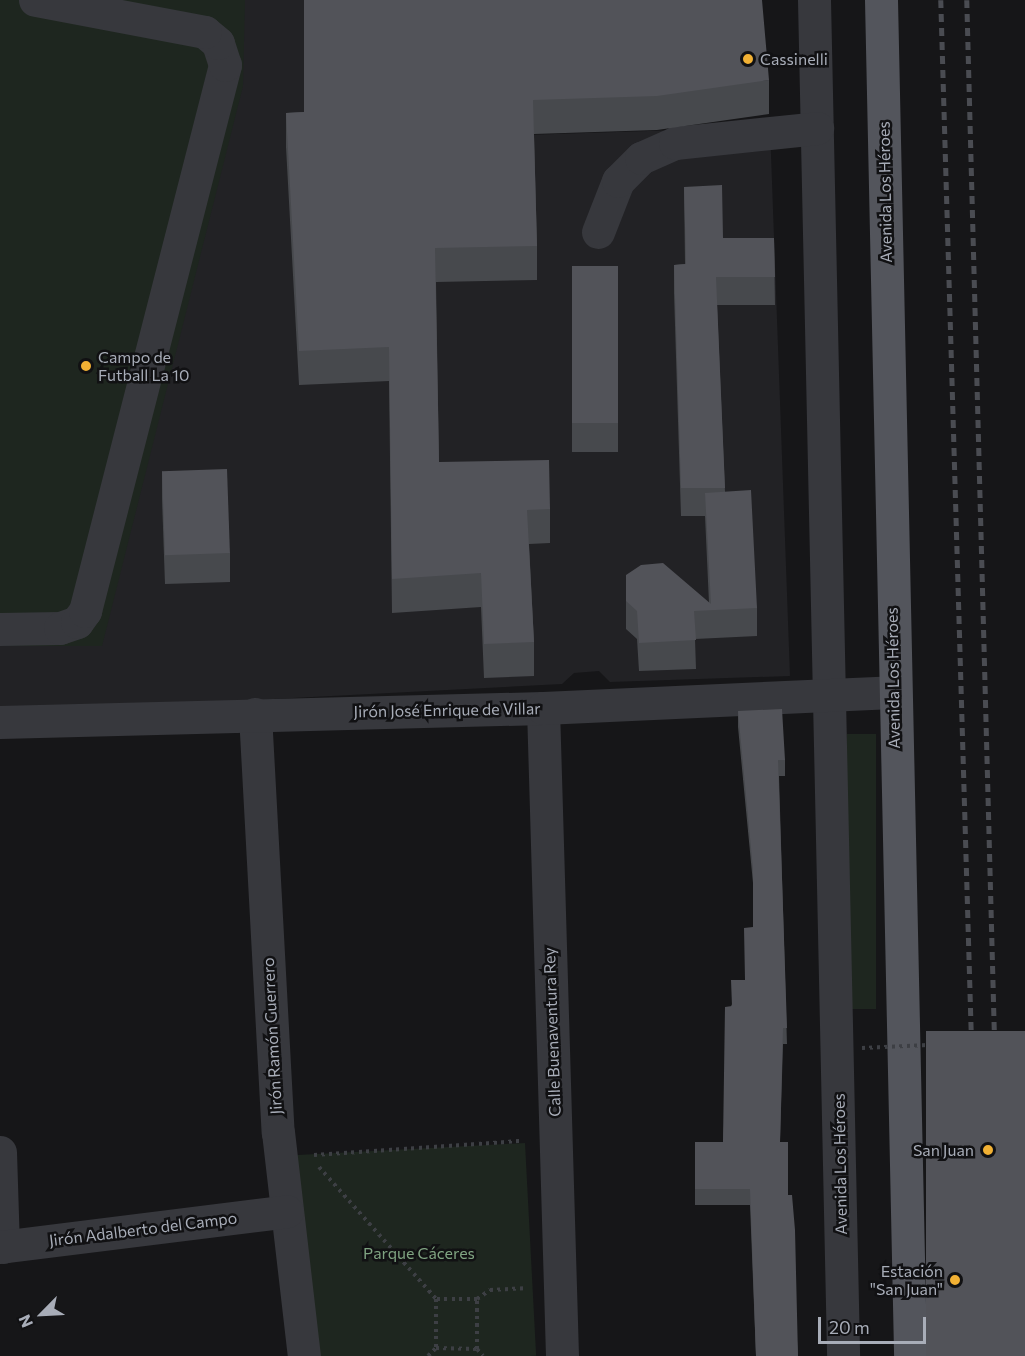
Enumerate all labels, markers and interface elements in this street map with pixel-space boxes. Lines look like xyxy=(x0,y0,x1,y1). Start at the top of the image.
place label: Cassinelli xyxy=(760,49,828,69)
marker: Cassinelli xyxy=(741,52,755,66)
street label: Avenida Los Héroes xyxy=(874,121,896,263)
place label: Campo de Futball La 10 xyxy=(98,347,189,385)
marker: Campo de Futball La 10 xyxy=(79,359,93,373)
street label: Avenida Los Héroes xyxy=(882,607,904,749)
street label: Jirón José Enrique de Villar xyxy=(353,699,541,721)
street label: Calle Buenaventura Rey xyxy=(539,947,565,1117)
street label: Jirón Ramón Guerrero xyxy=(258,957,286,1115)
street label: Avenida Los Héroes xyxy=(829,1093,851,1235)
place label: San Juan xyxy=(913,1140,974,1160)
marker: San Juan xyxy=(979,1141,997,1159)
street label: Jirón Adalberto del Campo xyxy=(48,1208,238,1250)
park label: Parque Cáceres xyxy=(363,1243,475,1263)
place label: Estación "San Juan" xyxy=(870,1261,943,1299)
marker: Estación "San Juan" xyxy=(948,1273,962,1287)
north arrow xyxy=(12,1284,72,1344)
scale bar xyxy=(821,1305,929,1343)
text: N xyxy=(14,1312,36,1331)
text: 20 m xyxy=(829,1316,870,1338)

